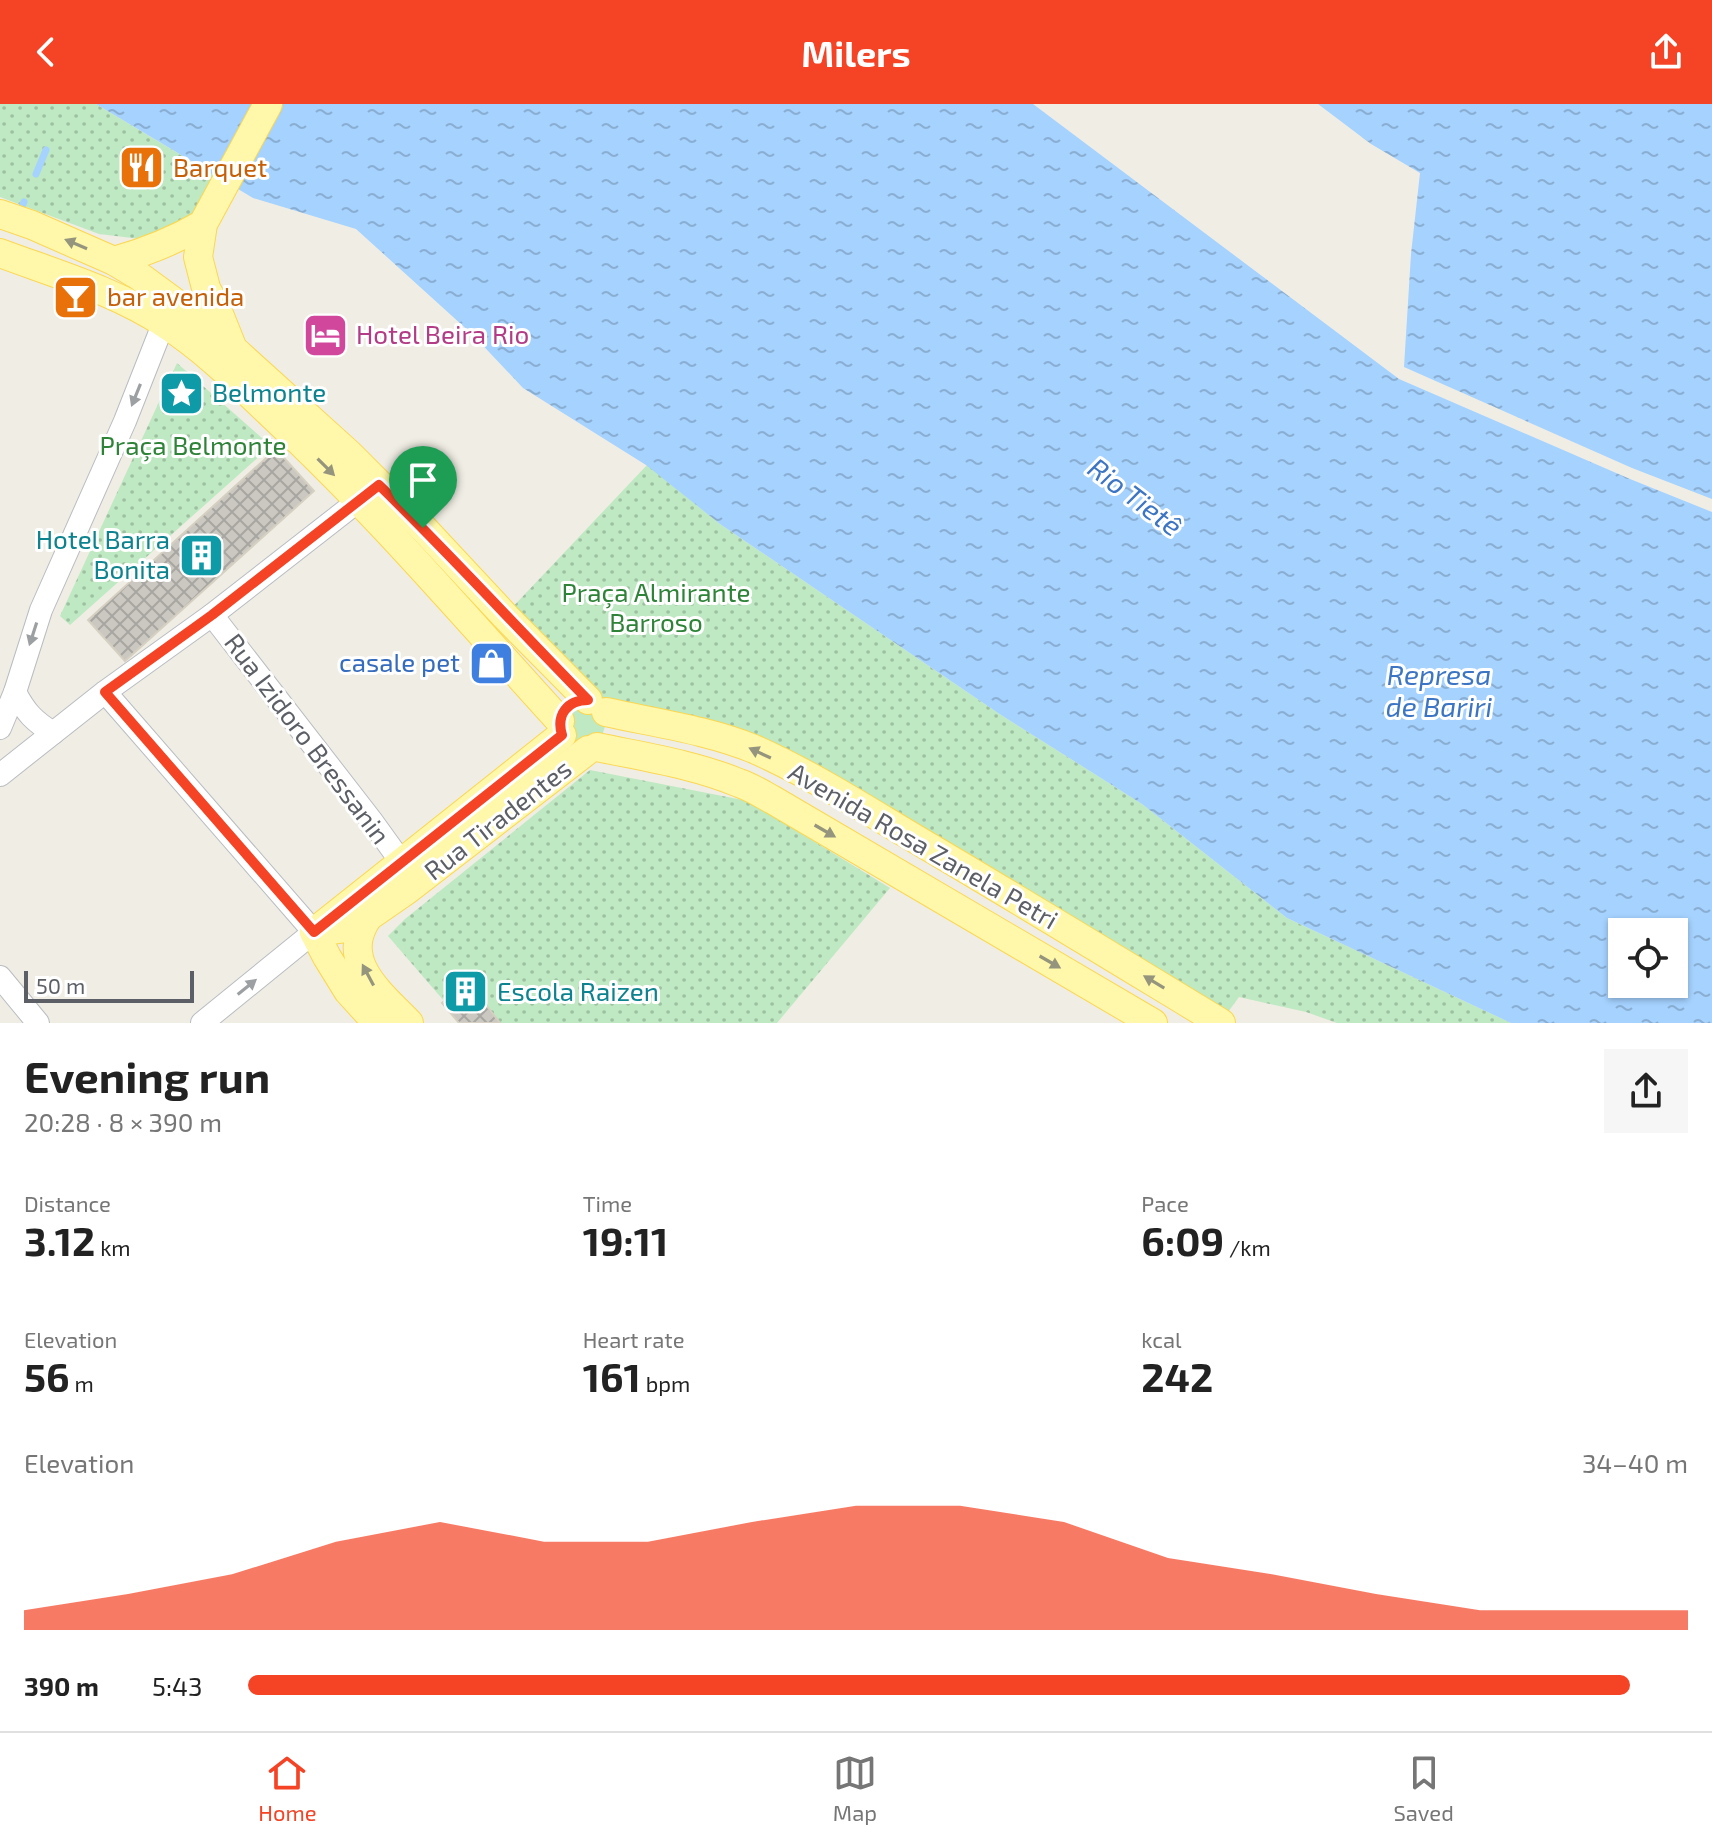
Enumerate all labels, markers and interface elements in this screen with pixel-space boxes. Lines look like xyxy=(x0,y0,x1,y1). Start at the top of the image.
icon: back xyxy=(24,30,68,74)
icon: share xyxy=(1644,30,1688,74)
text: Milers xyxy=(801,31,911,74)
restaurant icon: Barquet xyxy=(118,144,166,192)
place label: Barquet xyxy=(173,151,267,182)
one-way arrow xyxy=(64,237,87,251)
bar icon: bar avenida xyxy=(52,273,100,321)
place label: bar avenida xyxy=(107,280,244,311)
hotel icon: Hotel Beira Rio xyxy=(301,311,349,359)
place label: Hotel Beira Rio xyxy=(356,318,529,349)
place icon: Belmonte xyxy=(157,369,205,417)
place label: Belmonte xyxy=(212,376,326,407)
one-way arrow xyxy=(129,383,142,407)
park label: Praça Belmonte xyxy=(99,429,287,462)
pin xyxy=(389,446,457,528)
water label: Rio Tietê xyxy=(1082,450,1189,543)
one-way arrow xyxy=(316,458,335,476)
icon: arrive xyxy=(401,458,445,502)
place label: Hotel Barra Bonita xyxy=(36,523,170,584)
building icon: Hotel Barra Bonita xyxy=(177,531,225,579)
park label: Praça Almirante Barroso xyxy=(562,576,751,637)
one-way arrow xyxy=(27,622,39,646)
street label: Rua Izidoro Bressanin xyxy=(219,627,397,849)
shop icon: casale pet xyxy=(467,639,515,687)
place label: casale pet xyxy=(339,646,460,677)
water label: Represa de Bariri xyxy=(1386,657,1492,723)
one-way arrow xyxy=(749,746,772,760)
street label: Rua Tiradentes xyxy=(418,752,577,886)
street label: Avenida Rosa Zanela Petri xyxy=(784,755,1064,935)
one-way arrow xyxy=(814,824,837,838)
map controls xyxy=(1608,918,1688,998)
button: locate xyxy=(1608,918,1688,998)
one-way arrow xyxy=(1039,955,1061,969)
one-way arrow xyxy=(361,964,375,986)
scale bar xyxy=(24,967,194,1003)
building icon: Escola Raizen xyxy=(442,968,490,1016)
text: 50 m xyxy=(36,972,85,998)
place label: Escola Raizen xyxy=(497,975,659,1006)
one-way arrow xyxy=(1143,976,1165,990)
one-way arrow xyxy=(237,979,257,996)
text: Evening run xyxy=(24,1049,270,1102)
button: share xyxy=(1604,1049,1688,1133)
text: 20:28 · 8 × 390 m xyxy=(24,1106,222,1137)
text: Distance xyxy=(24,1190,111,1216)
text: Time xyxy=(583,1190,632,1216)
text: Pace xyxy=(1141,1190,1189,1216)
text: 3.12 xyxy=(24,1216,95,1264)
text: 19:11 xyxy=(583,1216,668,1264)
text: 6:09 xyxy=(1141,1216,1224,1264)
text: km xyxy=(95,1234,131,1260)
text: /km xyxy=(1224,1234,1271,1260)
text: Elevation xyxy=(24,1326,117,1352)
text: Heart rate xyxy=(583,1326,684,1352)
text: kcal xyxy=(1141,1326,1182,1352)
text: 56 xyxy=(24,1352,70,1400)
text: 161 xyxy=(583,1352,641,1400)
text: 242 xyxy=(1141,1352,1213,1400)
text: m xyxy=(70,1370,94,1396)
text: bpm xyxy=(641,1370,690,1396)
text: Elevation xyxy=(24,1447,134,1478)
text: 34–40 m xyxy=(1582,1447,1688,1478)
text: 390 m xyxy=(24,1670,99,1701)
text: 5:43 xyxy=(152,1670,203,1701)
tab: Home xyxy=(258,1751,316,1825)
tab: Map xyxy=(833,1751,877,1825)
tab: Saved xyxy=(1393,1751,1454,1825)

